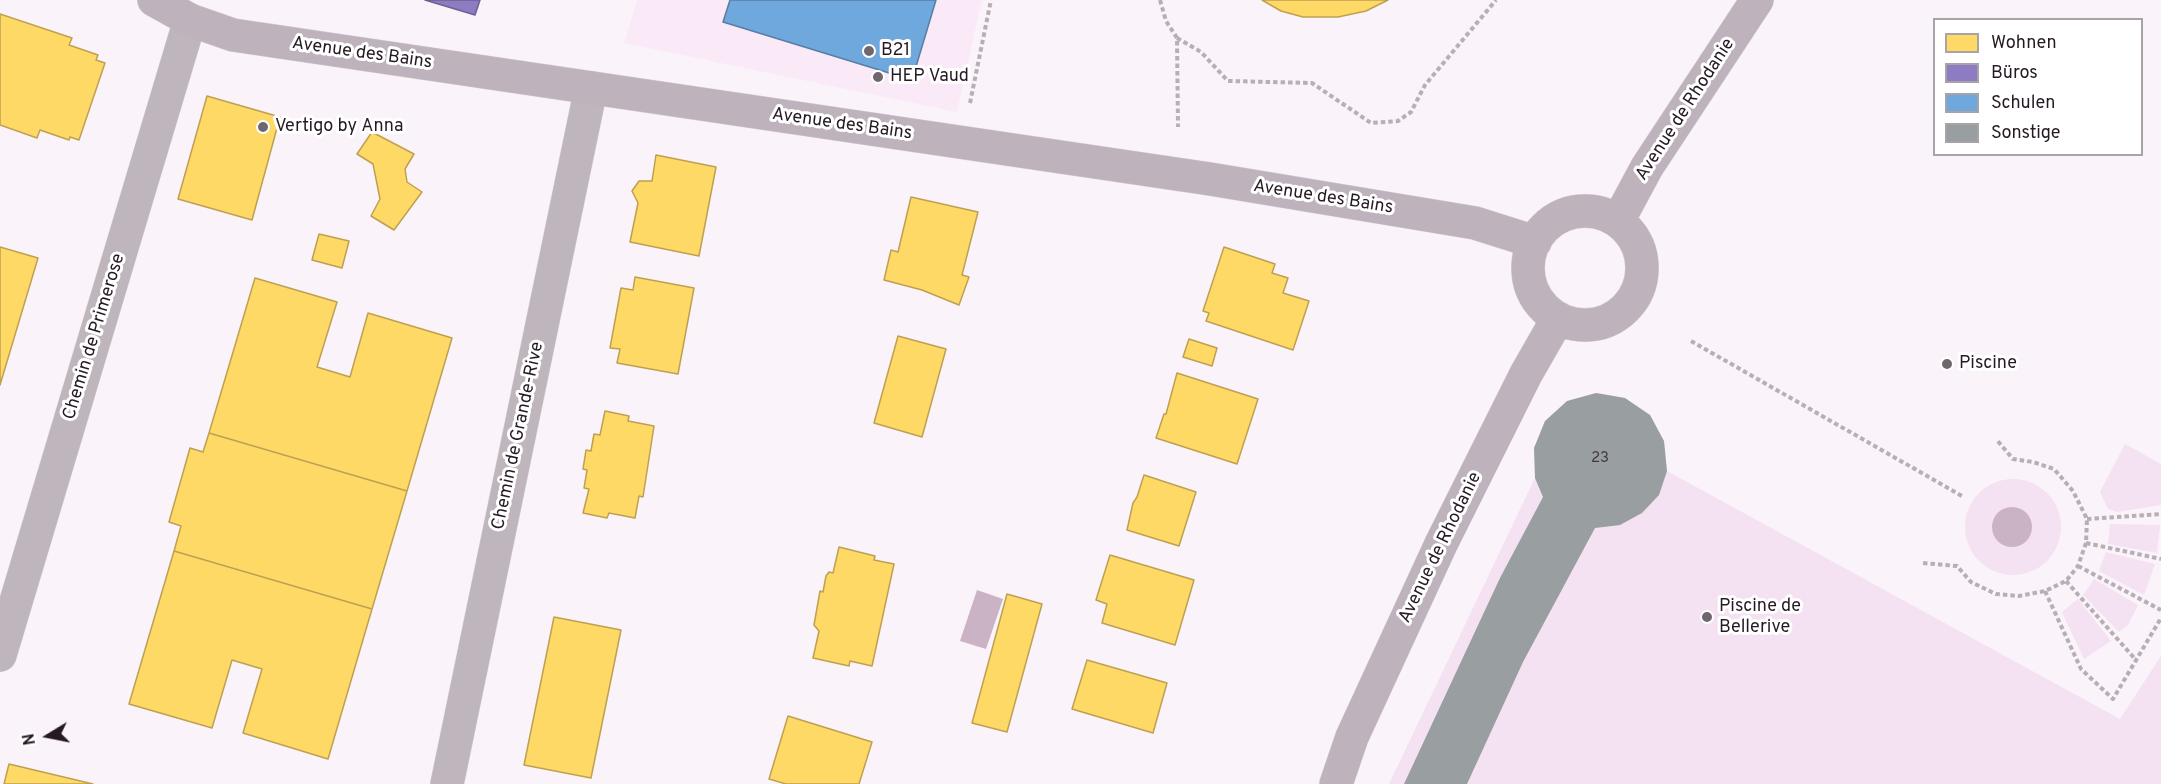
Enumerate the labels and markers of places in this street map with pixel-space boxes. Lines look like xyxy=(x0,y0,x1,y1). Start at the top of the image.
place label: B21 xyxy=(881,40,910,62)
marker: B21 xyxy=(862,44,876,58)
place label: HEP Vaud xyxy=(890,66,969,88)
marker: HEP Vaud xyxy=(871,70,885,84)
place label: Vertigo by Anna xyxy=(275,116,404,138)
marker: Vertigo by Anna xyxy=(256,120,270,134)
place label: Piscine xyxy=(1959,353,2017,375)
marker: Piscine xyxy=(1940,357,1954,371)
place label: Piscine de Bellerive xyxy=(1719,596,1801,638)
marker: Piscine de Bellerive xyxy=(1700,610,1714,624)

